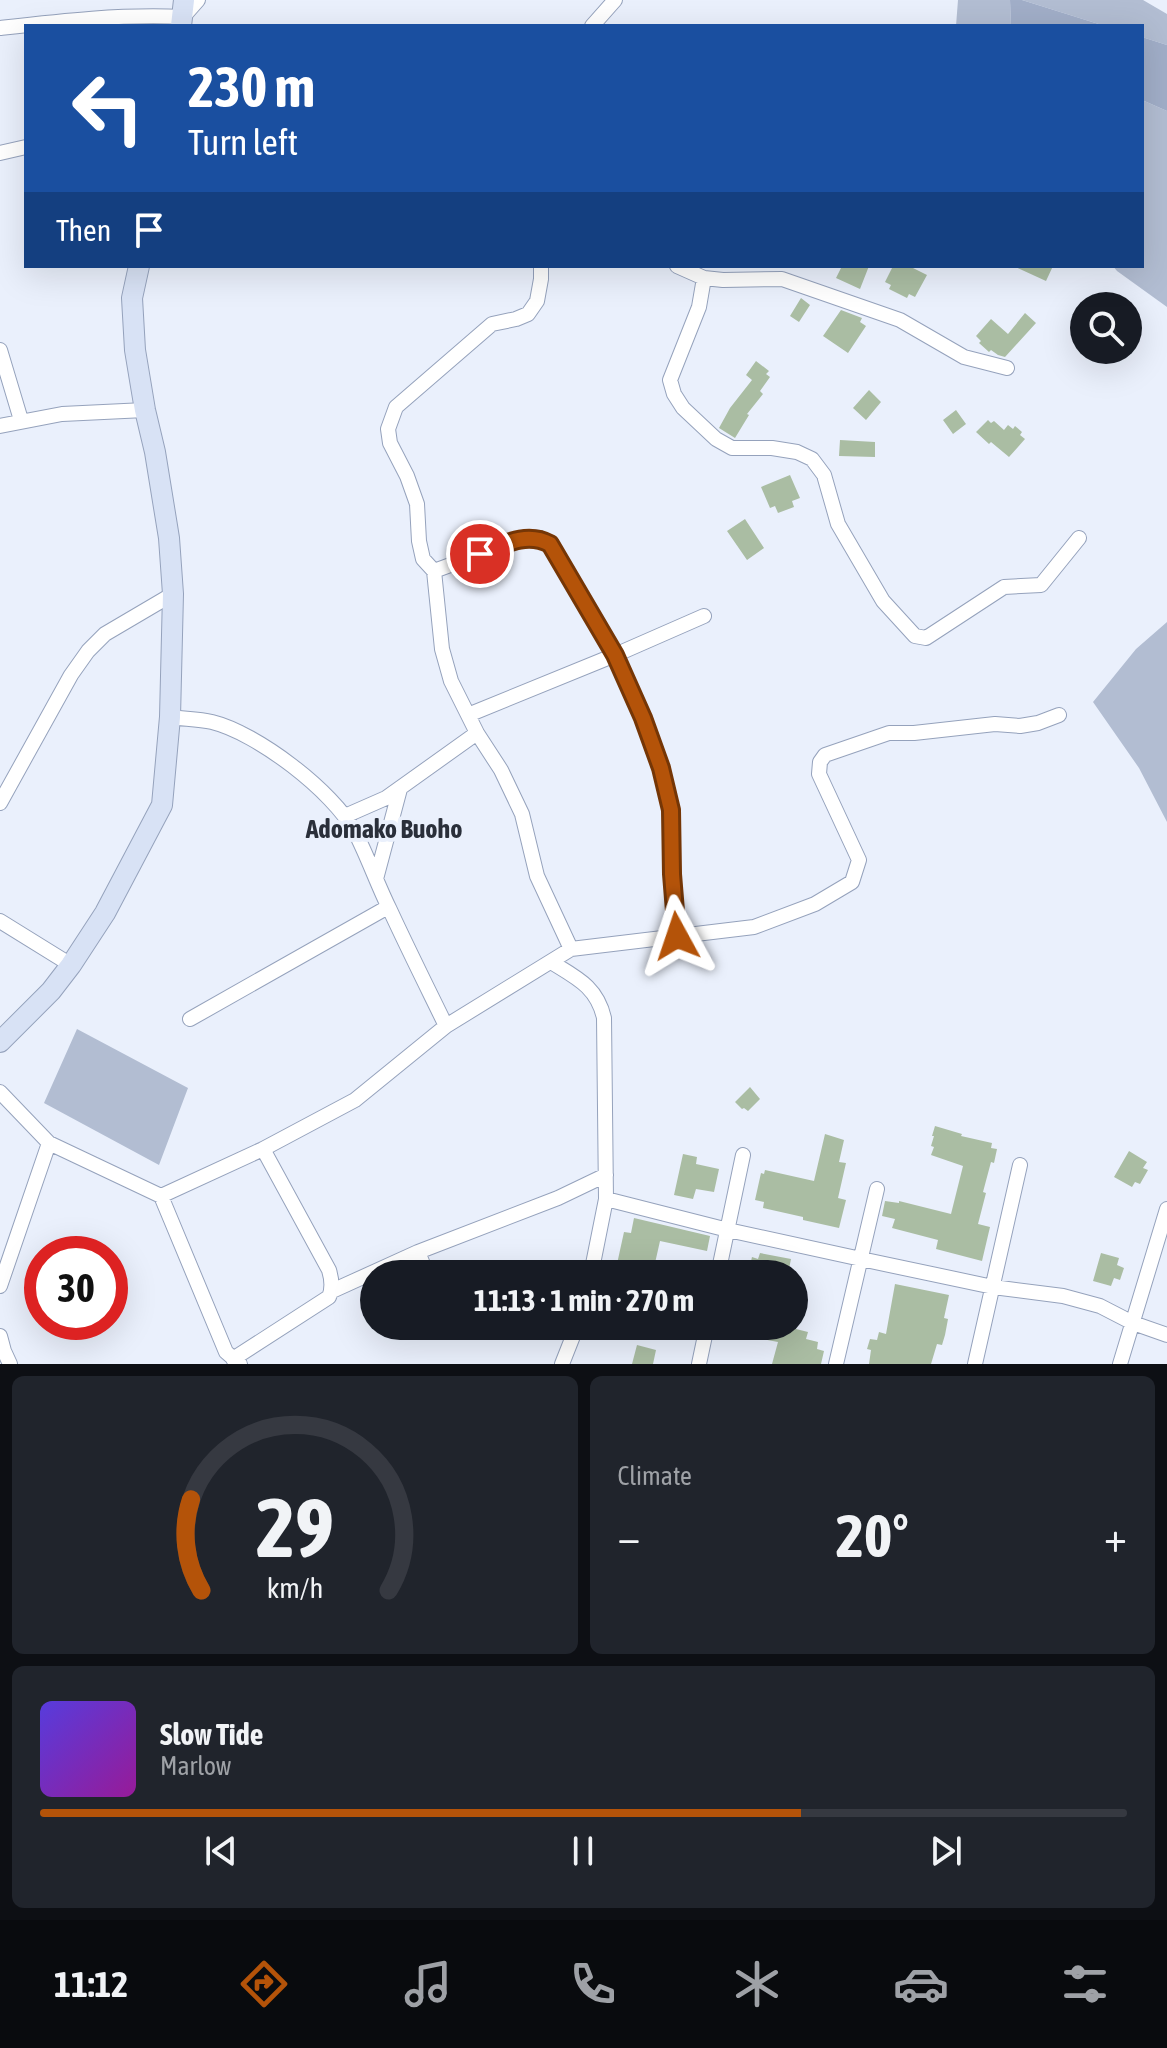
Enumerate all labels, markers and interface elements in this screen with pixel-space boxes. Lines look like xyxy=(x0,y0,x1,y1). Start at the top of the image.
text: 230 m xyxy=(188,55,315,119)
icon: left xyxy=(56,56,160,160)
text: Turn left xyxy=(188,121,298,163)
icon: arrive xyxy=(127,208,171,252)
text: Then xyxy=(56,213,111,247)
map controls xyxy=(1070,292,1142,364)
button: search xyxy=(1070,292,1142,364)
pin xyxy=(446,520,514,588)
icon: arrive xyxy=(458,532,502,576)
district label: Adomako Buoho xyxy=(305,814,462,844)
position arrow xyxy=(635,894,719,978)
speed limit sign: 30 xyxy=(24,1236,128,1340)
text: 11:13 · 1 min · 270 m xyxy=(474,1283,694,1317)
text: Climate xyxy=(618,1461,692,1491)
text: 29 xyxy=(256,1479,334,1575)
text: 20° xyxy=(836,1501,909,1570)
text: − xyxy=(618,1511,640,1561)
text: + xyxy=(1104,1511,1127,1561)
text: km/h xyxy=(266,1571,323,1604)
text: Slow Tide xyxy=(160,1717,263,1751)
text: Marlow xyxy=(160,1751,231,1781)
icon: previous xyxy=(199,1829,243,1873)
icon: pause xyxy=(561,1829,605,1873)
icon: next xyxy=(924,1829,968,1873)
icon: directions xyxy=(236,1956,292,2012)
icon: music xyxy=(400,1956,456,2012)
icon: phone xyxy=(565,1956,621,2012)
icon: climate xyxy=(729,1956,785,2012)
icon: car xyxy=(893,1956,949,2012)
icon: filters xyxy=(1057,1956,1113,2012)
text: 11:12 xyxy=(54,1963,128,2005)

